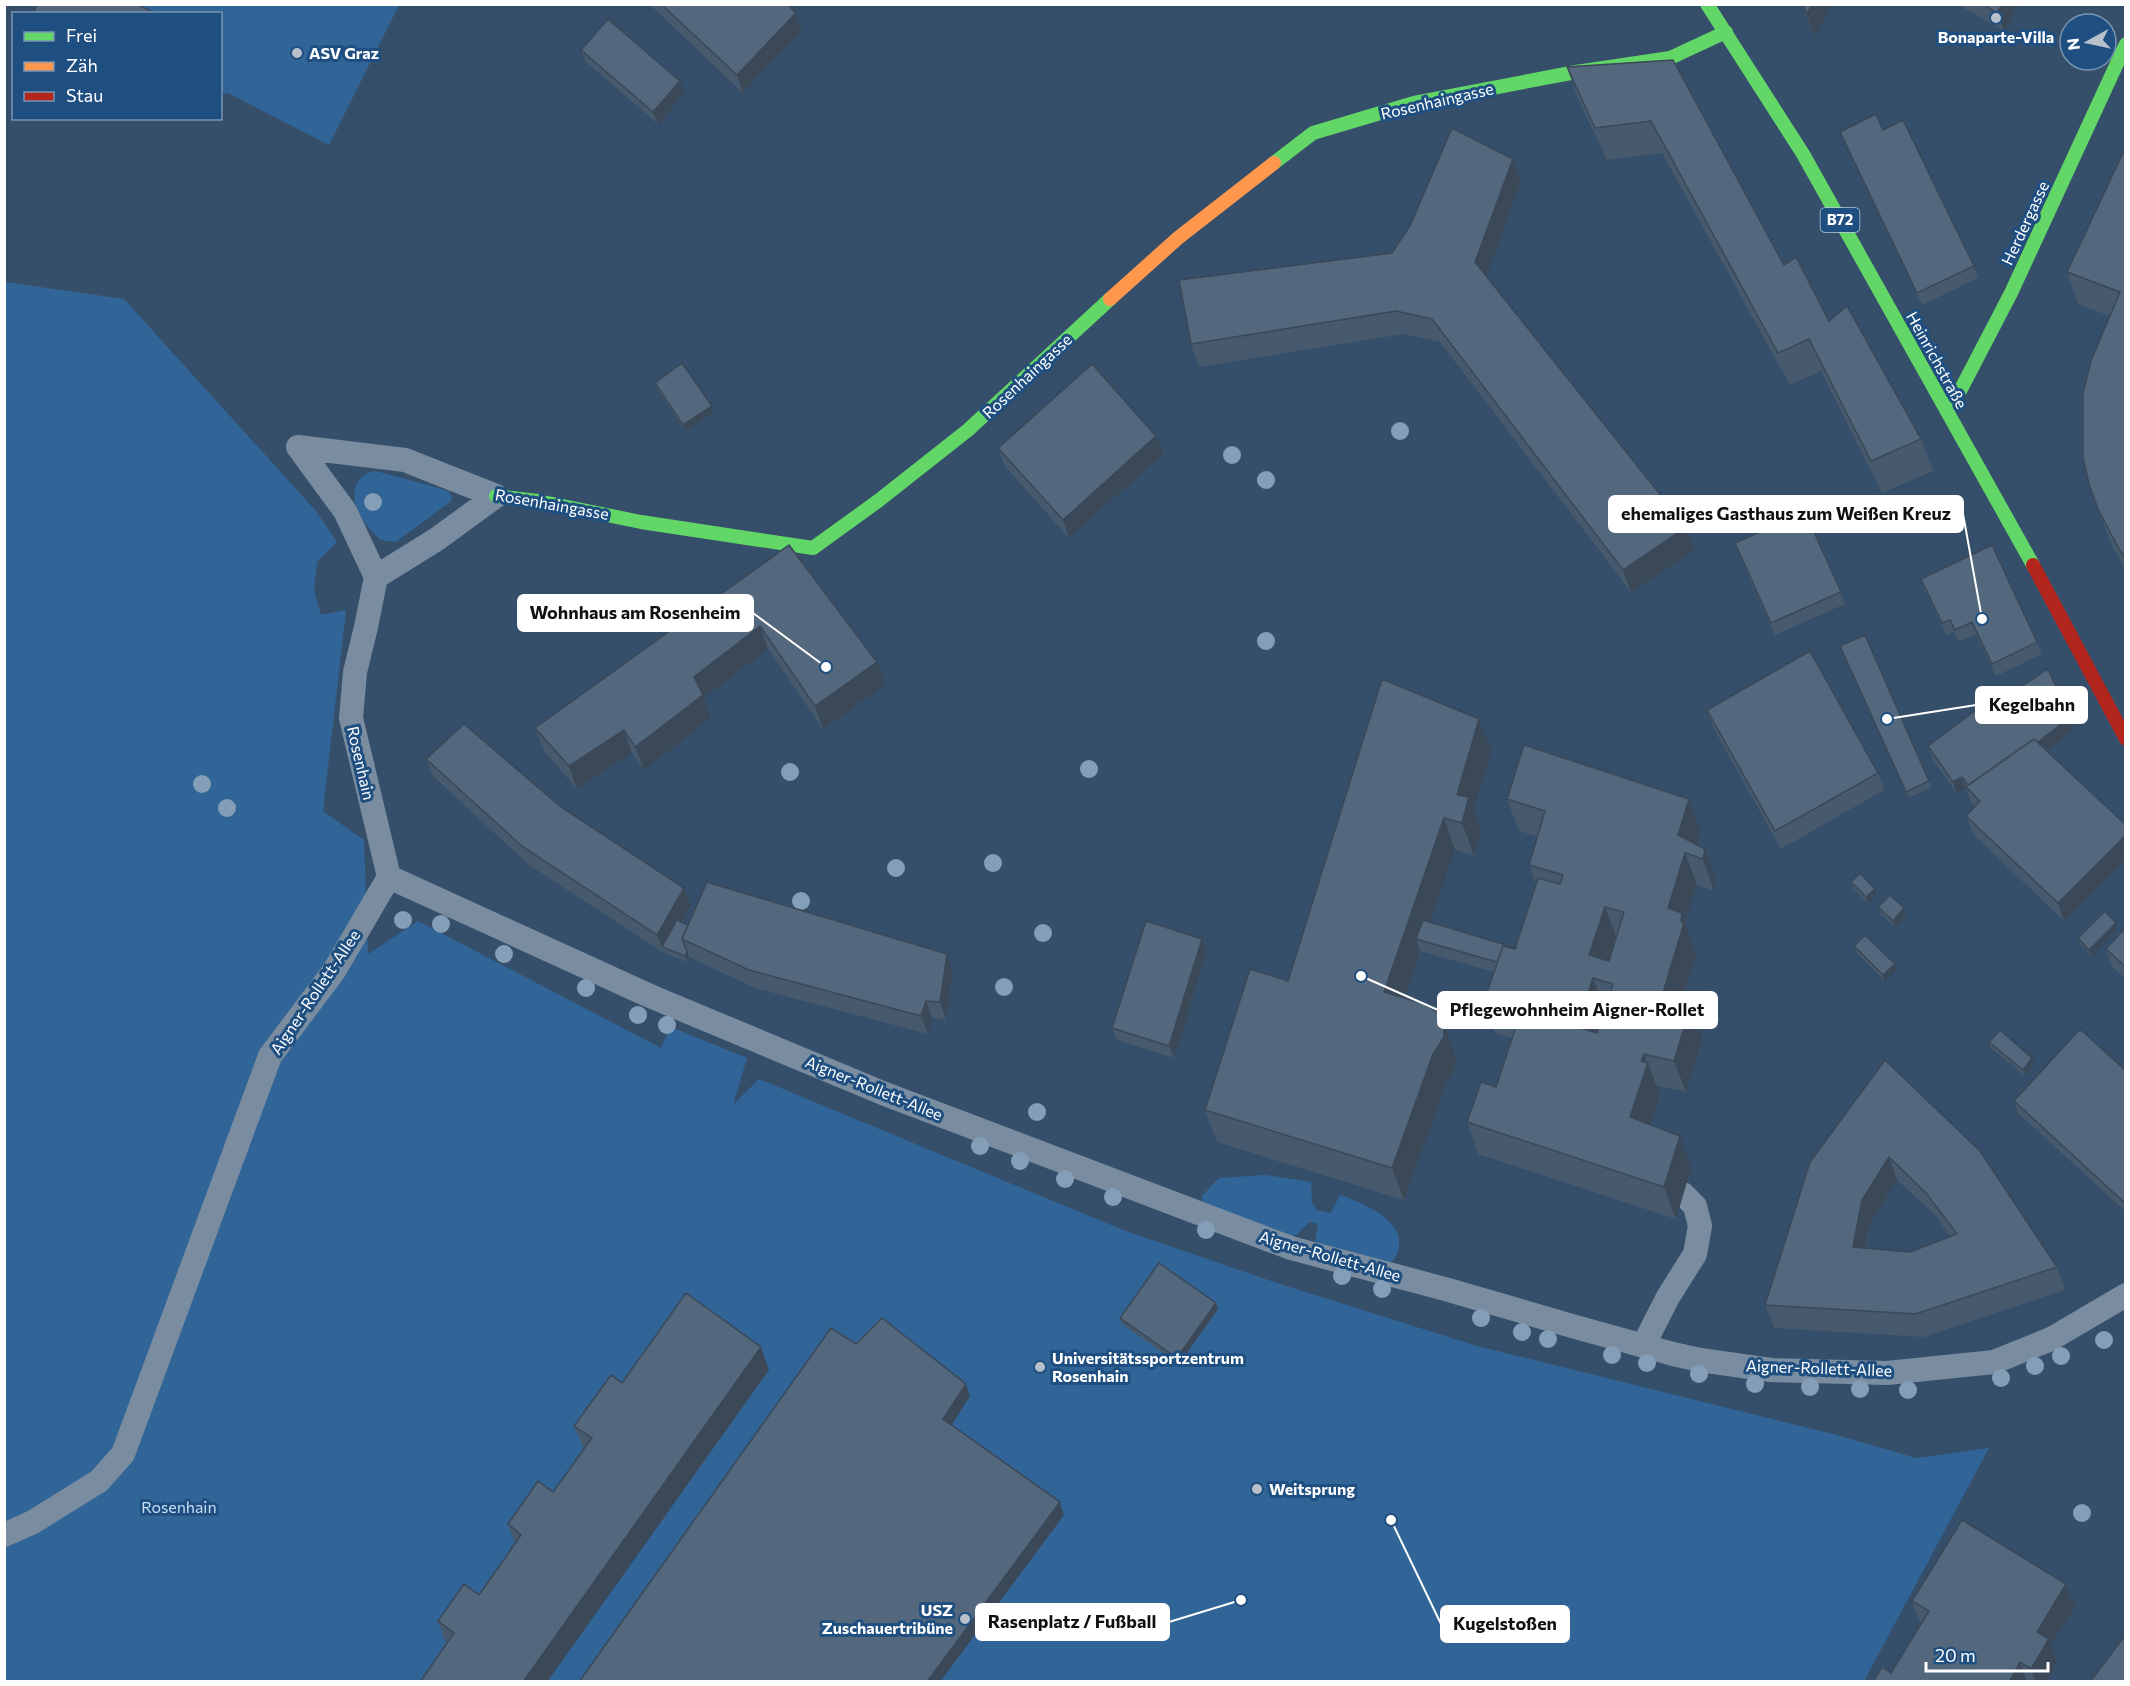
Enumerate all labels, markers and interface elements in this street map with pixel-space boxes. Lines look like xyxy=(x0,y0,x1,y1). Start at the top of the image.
marker: Bonaparte-Villa xyxy=(1989,11,2003,25)
legend xyxy=(12,12,222,120)
north arrow xyxy=(2058,12,2118,72)
text: Frei xyxy=(66,24,97,46)
place label: Bonaparte-Villa xyxy=(1938,27,2054,46)
text: N xyxy=(2062,37,2083,51)
place label: ASV Graz xyxy=(309,43,379,62)
marker: ASV Graz xyxy=(290,46,304,60)
text: Zäh xyxy=(66,54,98,76)
street label: Rosenhaingasse xyxy=(1379,78,1495,123)
text: Stau xyxy=(66,84,103,106)
street label: Herdergasse xyxy=(1997,178,2052,268)
road number: B72 xyxy=(1820,208,1860,232)
street label: Heinrichstraße xyxy=(1903,308,1972,412)
street label: Rosenhaingasse xyxy=(978,329,1075,422)
street label: Rosenhaingasse xyxy=(494,484,610,523)
callout: ehemaliges Gasthaus zum Weißen Kreuz xyxy=(1609,496,1963,532)
text: ehemaliges Gasthaus zum Weißen Kreuz xyxy=(1621,502,1951,524)
callout: Wohnhaus am Rosenheim xyxy=(518,595,753,631)
text: Wohnhaus am Rosenheim xyxy=(529,601,741,623)
callout: Kegelbahn xyxy=(1976,687,2087,723)
text: Kegelbahn xyxy=(1989,693,2075,715)
street label: Rosenhain xyxy=(344,724,379,802)
street label: Aigner-Rollett-Allee xyxy=(266,926,363,1058)
callout: Pflegewohnheim Aigner-Rollet xyxy=(1438,992,1717,1028)
text: Pflegewohnheim Aigner-Rollet xyxy=(1450,998,1705,1020)
street label: Aigner-Rollett-Allee xyxy=(803,1051,946,1124)
street label: Aigner-Rollett-Allee xyxy=(1257,1226,1403,1285)
place label: Universitätssportzentrum Rosenhain xyxy=(1052,1348,1244,1385)
street label: Aigner-Rollett-Allee xyxy=(1746,1355,1893,1380)
marker: Universitätssportzentrum Rosenhain xyxy=(1033,1360,1047,1374)
place label: Weitsprung xyxy=(1269,1479,1355,1498)
marker: Weitsprung xyxy=(1250,1482,1264,1496)
park label: Rosenhain xyxy=(141,1497,217,1516)
place label: USZ Zuschauertribüne xyxy=(822,1600,953,1637)
callout: Rasenplatz / Fußball xyxy=(976,1604,1169,1640)
callout: Kugelstoßen xyxy=(1441,1606,1569,1642)
text: Rasenplatz / Fußball xyxy=(988,1610,1156,1632)
marker: USZ Zuschauertribüne xyxy=(958,1612,972,1626)
text: Kugelstoßen xyxy=(1453,1612,1557,1634)
scale bar xyxy=(1926,1635,2048,1673)
text: 20 m xyxy=(1935,1644,1976,1666)

